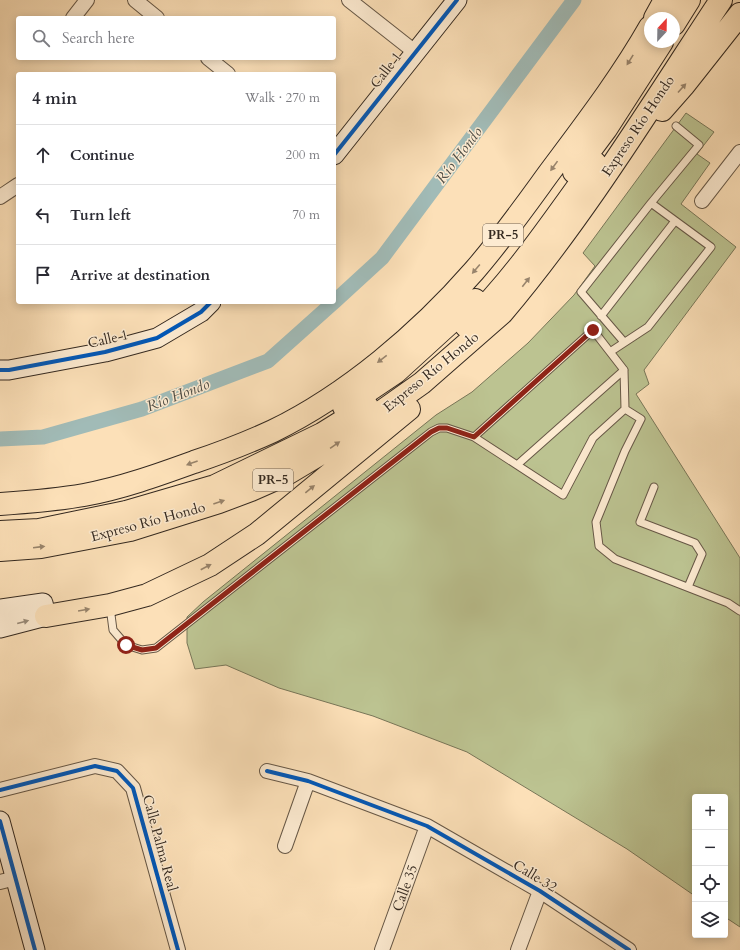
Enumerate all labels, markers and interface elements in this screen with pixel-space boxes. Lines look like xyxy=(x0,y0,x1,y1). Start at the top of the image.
north arrow xyxy=(644,12,680,48)
search box xyxy=(16,16,336,60)
icon: search xyxy=(30,27,52,49)
text: Search here xyxy=(62,28,135,48)
street label: Calle 1 xyxy=(366,48,406,92)
one-way arrow xyxy=(626,55,634,65)
street label: Expreso Río Hondo xyxy=(597,72,679,180)
one-way arrow xyxy=(677,83,686,93)
text: 4 min xyxy=(32,87,77,110)
text: Walk · 270 m xyxy=(245,89,320,107)
water label: Río Hondo xyxy=(431,123,487,187)
icon: ahead xyxy=(32,144,54,166)
text: Continue xyxy=(70,145,135,165)
text: 200 m xyxy=(286,146,320,164)
one-way arrow xyxy=(550,160,558,171)
icon: left xyxy=(32,204,54,226)
text: Turn left xyxy=(70,205,131,225)
text: 70 m xyxy=(292,206,320,224)
road number: PR-5 xyxy=(483,224,523,246)
icon: arrive xyxy=(32,264,54,286)
one-way arrow xyxy=(471,264,480,275)
text: Arrive at destination xyxy=(70,265,210,285)
one-way arrow xyxy=(522,277,530,288)
route end xyxy=(584,321,602,339)
street label: Calle 1 xyxy=(86,325,130,353)
street label: Expreso Río Hondo xyxy=(379,327,483,416)
one-way arrow xyxy=(377,355,388,364)
water label: Río Hondo xyxy=(144,374,212,416)
one-way arrow xyxy=(330,441,341,449)
one-way arrow xyxy=(186,461,198,467)
road number: PR-5 xyxy=(253,469,293,491)
one-way arrow xyxy=(305,485,316,494)
street label: Expreso Río Hondo xyxy=(89,497,208,546)
one-way arrow xyxy=(213,498,225,504)
one-way arrow xyxy=(33,544,45,550)
one-way arrow xyxy=(201,564,212,570)
one-way arrow xyxy=(78,606,91,612)
one-way arrow xyxy=(17,619,29,625)
route start xyxy=(117,636,135,654)
street label: Calle Palma Real xyxy=(138,793,182,894)
map controls xyxy=(692,794,728,938)
button: + xyxy=(692,794,728,830)
button: − xyxy=(692,830,728,866)
street label: Calle 32 xyxy=(509,855,561,897)
street label: Calle 35 xyxy=(388,862,422,914)
button: locate xyxy=(692,866,728,902)
button: layers xyxy=(692,902,728,938)

